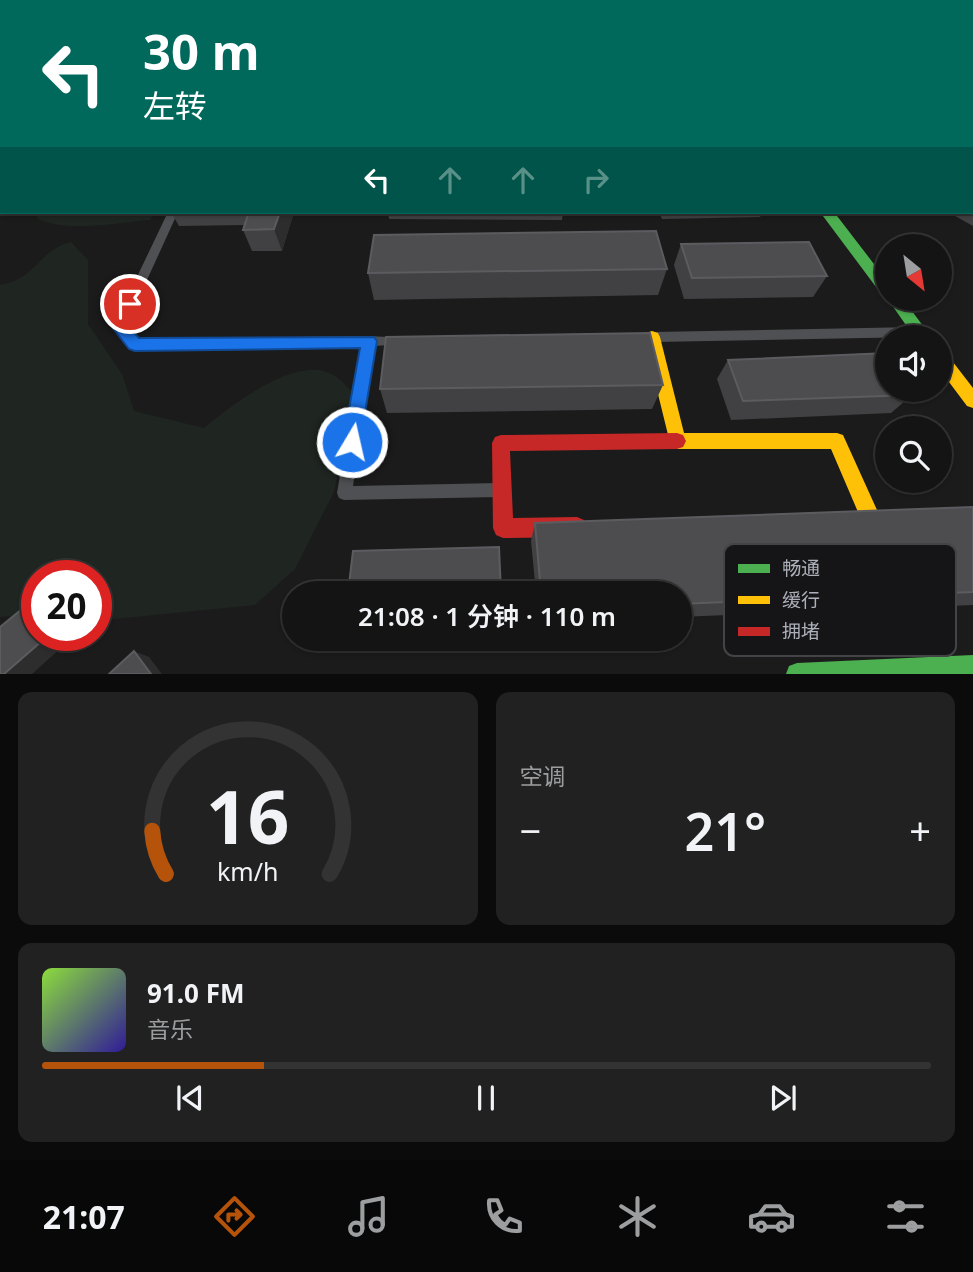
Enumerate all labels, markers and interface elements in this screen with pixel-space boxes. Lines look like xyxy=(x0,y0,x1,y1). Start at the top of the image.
text: 30 m xyxy=(143,18,260,84)
icon: left xyxy=(28,28,119,119)
text: 左转 xyxy=(143,84,207,127)
icon: left xyxy=(358,161,396,199)
icon: ahead xyxy=(431,161,469,199)
icon: ahead xyxy=(504,161,542,199)
icon: right xyxy=(577,161,615,199)
north arrow xyxy=(875,234,952,312)
map controls xyxy=(875,234,952,493)
pin xyxy=(100,274,160,334)
icon: arrive xyxy=(111,285,149,323)
button: sound xyxy=(875,325,952,402)
position arrow xyxy=(315,405,389,479)
button: search xyxy=(875,416,952,493)
legend xyxy=(724,544,956,656)
text: 畅通 xyxy=(782,555,820,581)
speed limit sign: 20 xyxy=(21,560,112,651)
text: 缓行 xyxy=(782,587,820,613)
text: 21:08 · 1 分钟 · 110 m xyxy=(358,598,616,634)
text: 拥堵 xyxy=(782,618,820,644)
text: 空调 xyxy=(520,760,566,792)
text: 16 xyxy=(206,767,289,866)
text: 21° xyxy=(684,795,766,866)
text: − xyxy=(520,804,541,856)
text: + xyxy=(909,804,931,856)
text: km/h xyxy=(217,854,279,888)
text: 91.0 FM xyxy=(147,975,244,1011)
text: 音乐 xyxy=(147,1013,193,1045)
icon: previous xyxy=(171,1079,209,1117)
icon: pause xyxy=(467,1079,505,1117)
icon: next xyxy=(764,1079,802,1117)
icon: directions xyxy=(210,1192,259,1241)
icon: music xyxy=(344,1192,393,1241)
icon: phone xyxy=(479,1192,528,1241)
icon: climate xyxy=(613,1192,662,1241)
icon: car xyxy=(747,1192,796,1241)
icon: filters xyxy=(881,1192,930,1241)
text: 21:07 xyxy=(43,1195,125,1238)

